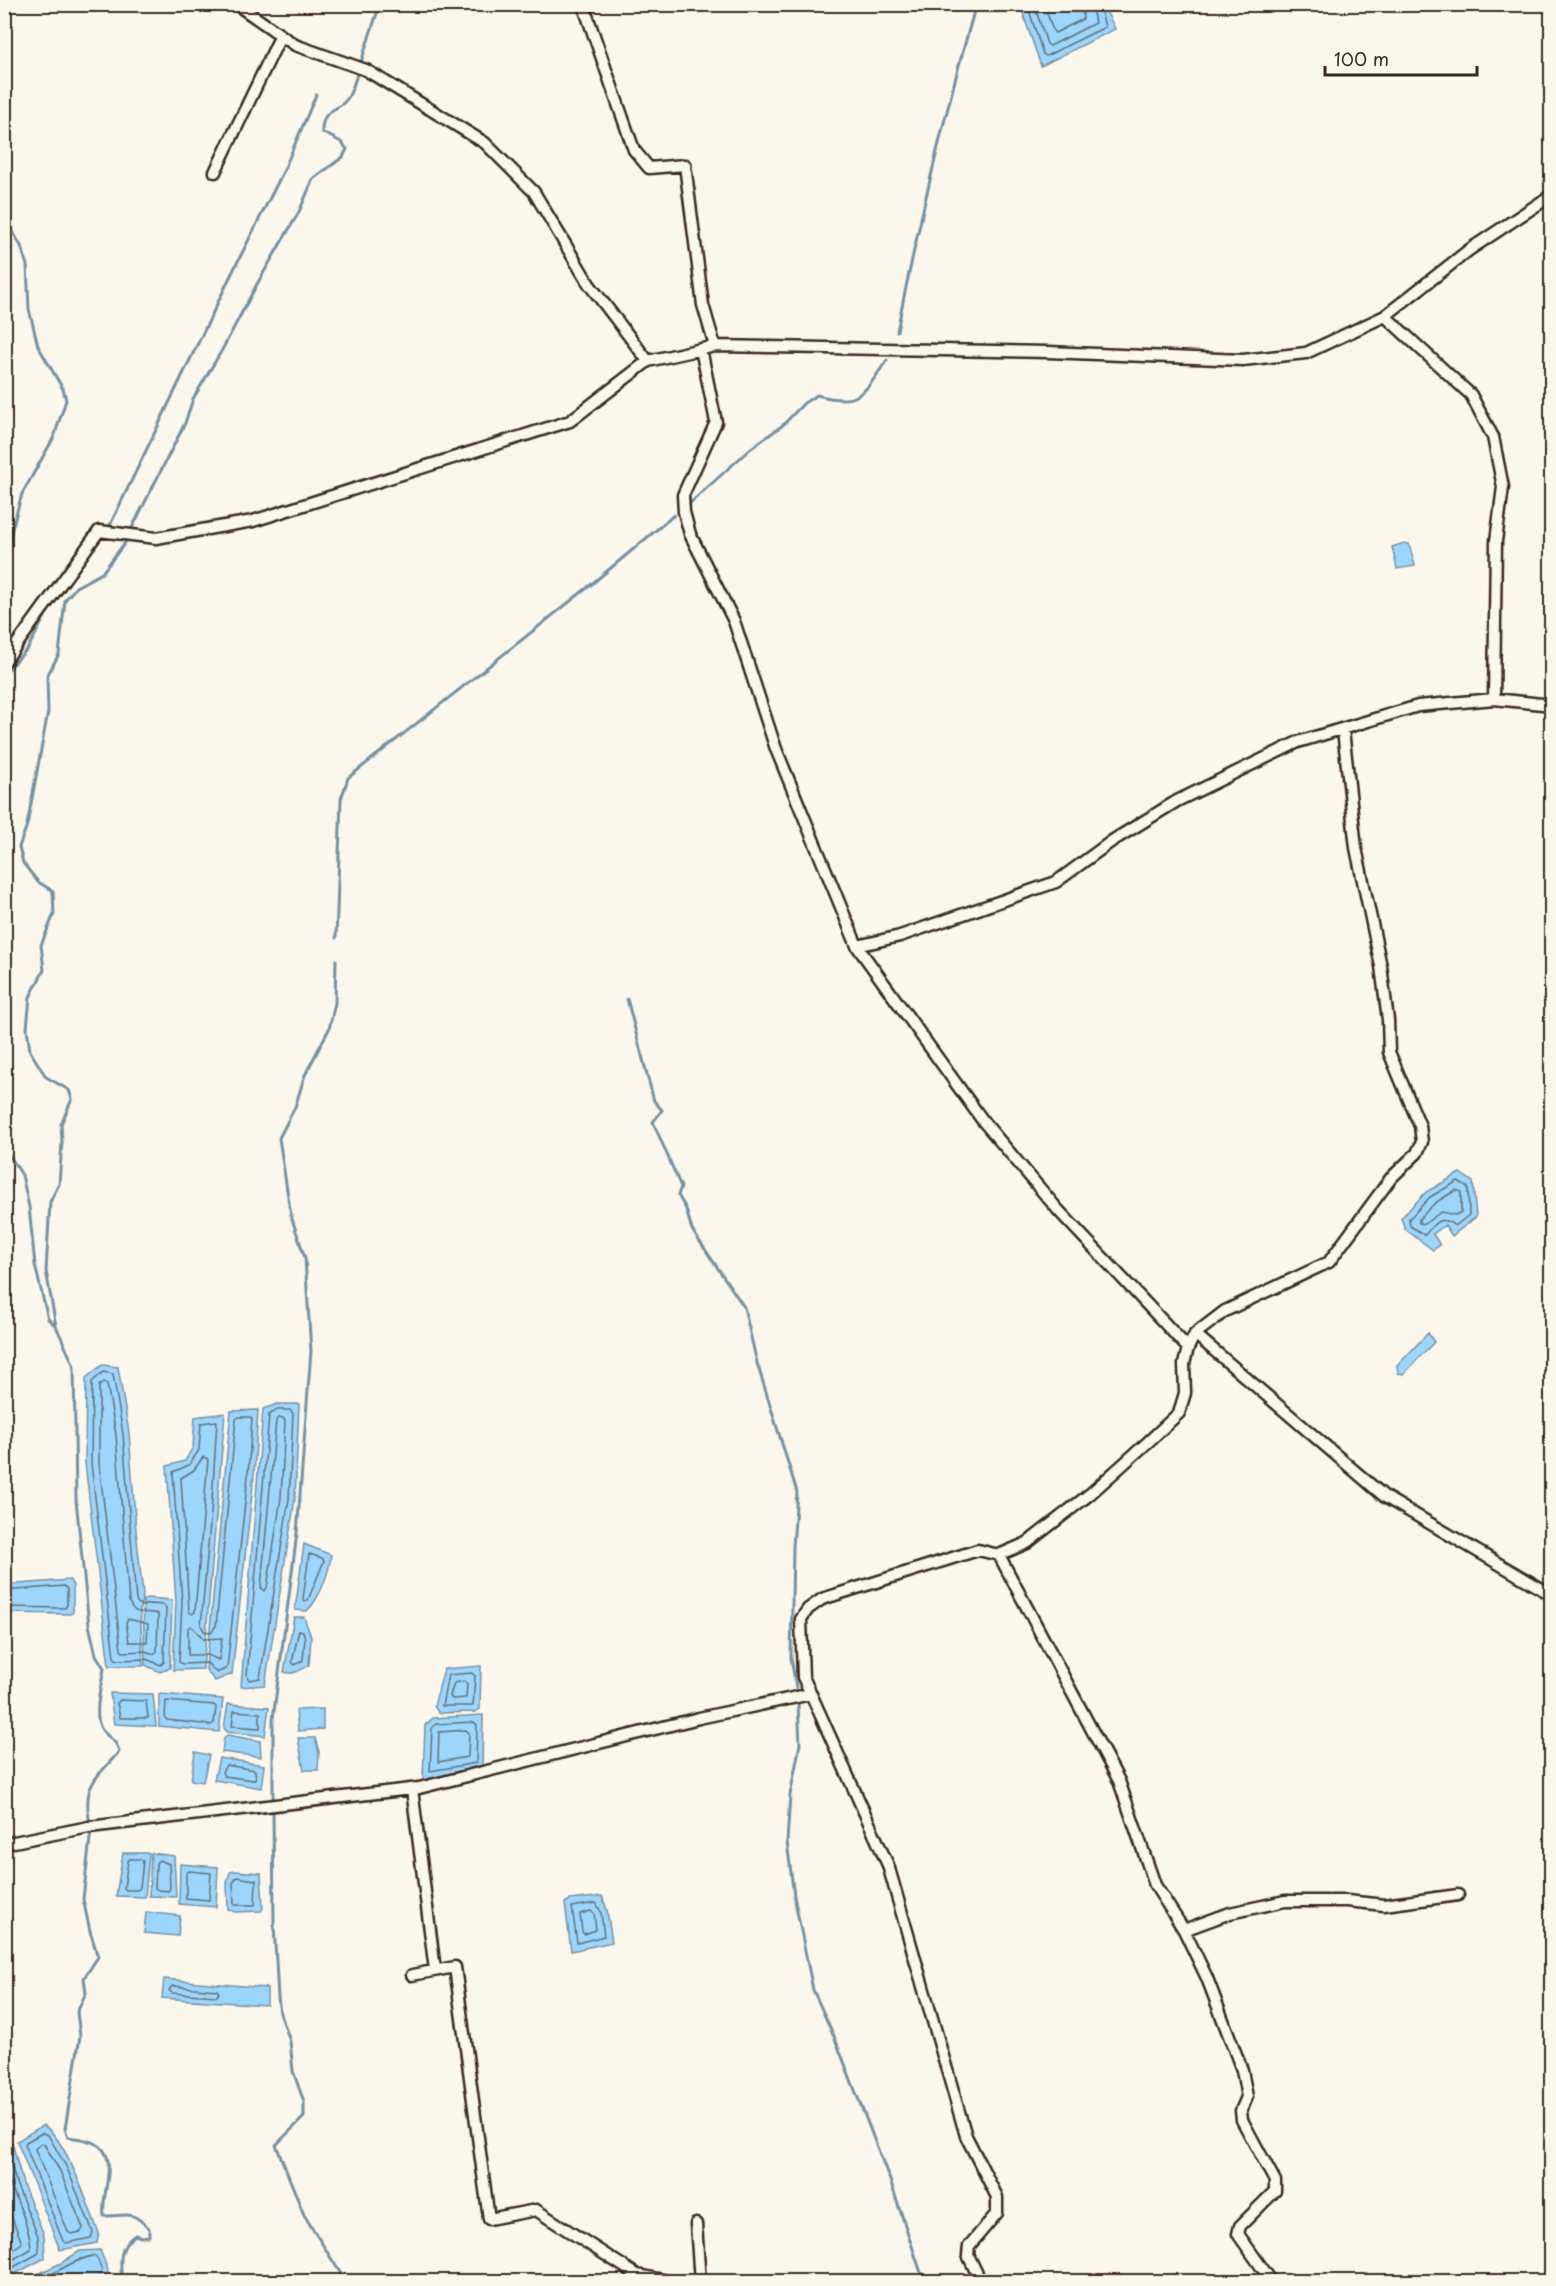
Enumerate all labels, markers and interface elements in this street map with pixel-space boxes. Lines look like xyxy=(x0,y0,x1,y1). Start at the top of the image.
scale bar xyxy=(1325,39,1476,77)
text: 100 m xyxy=(1334,45,1389,72)

